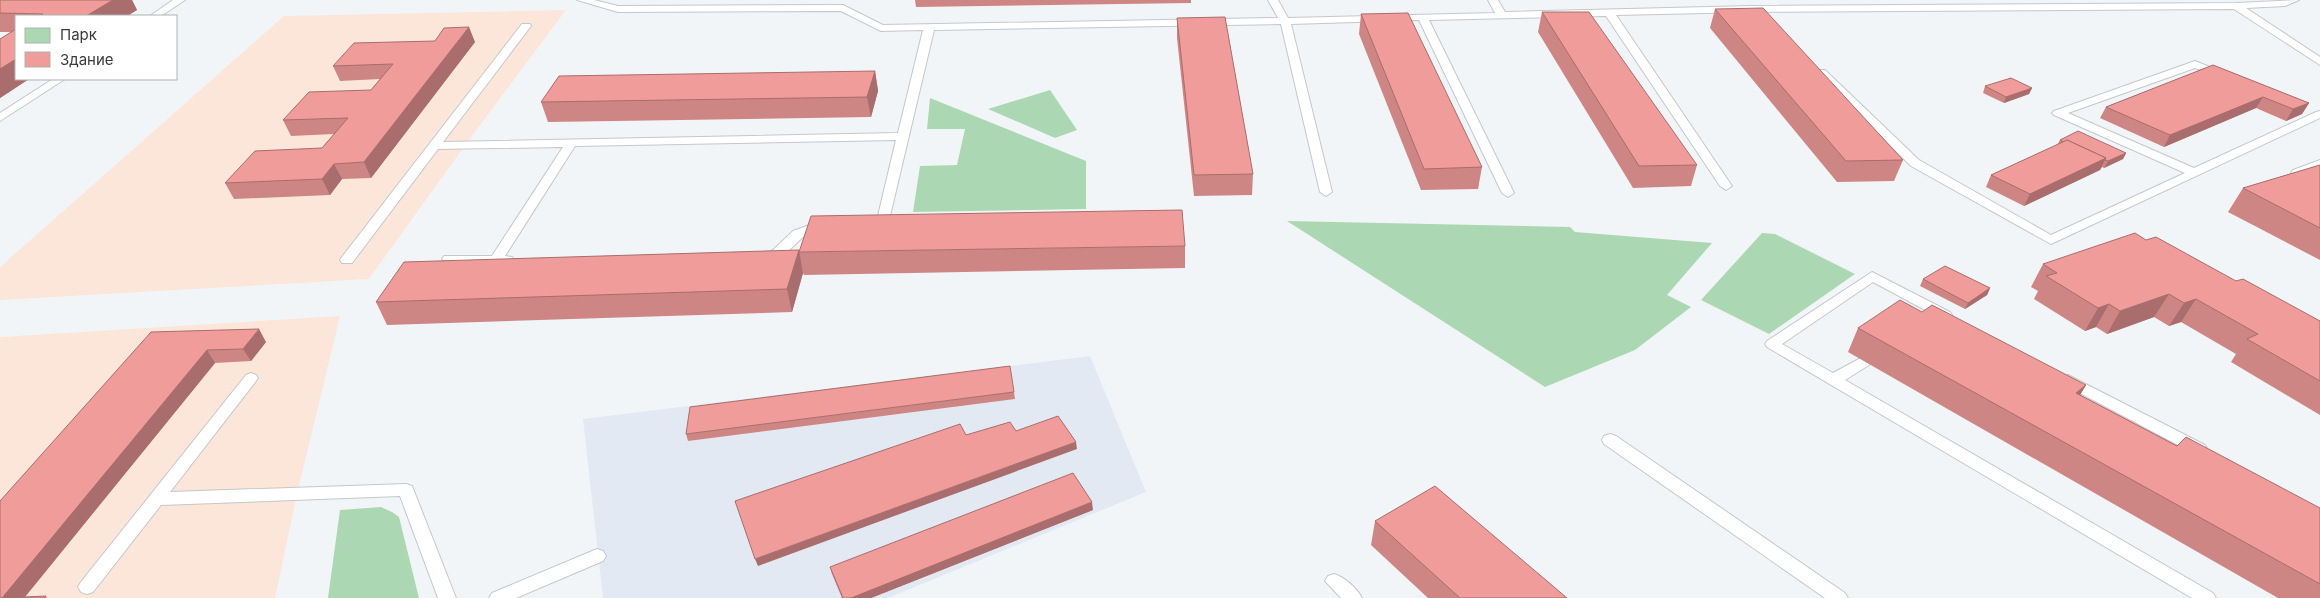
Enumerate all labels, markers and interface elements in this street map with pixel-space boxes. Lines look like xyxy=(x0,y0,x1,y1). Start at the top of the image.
legend xyxy=(15,15,178,80)
text: Парк xyxy=(60,25,97,44)
text: Здание xyxy=(60,50,114,69)

